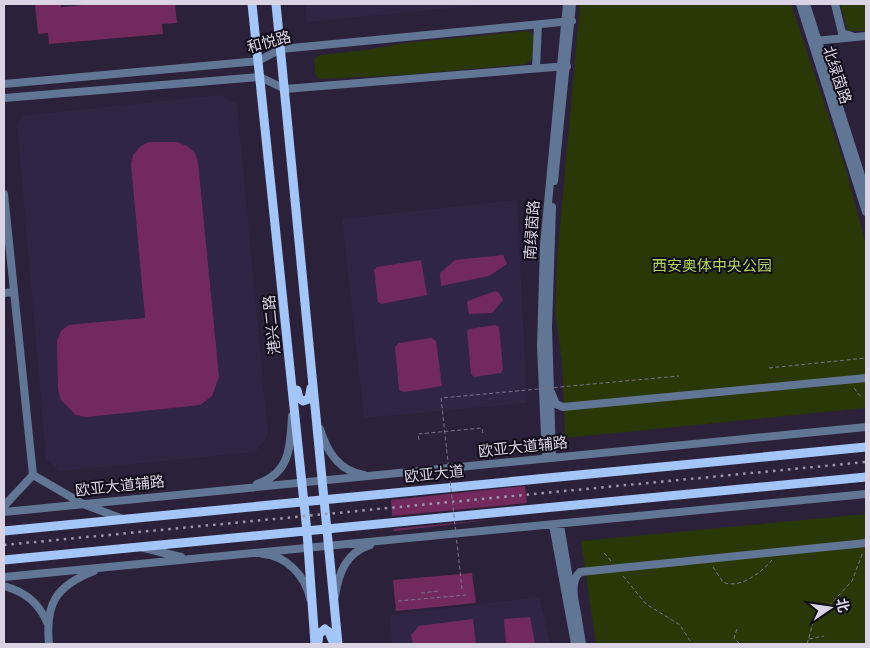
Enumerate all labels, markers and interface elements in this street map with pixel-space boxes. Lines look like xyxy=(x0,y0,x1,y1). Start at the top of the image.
street label: 和悦路 xyxy=(245,27,293,57)
street label: 北绿茵路 xyxy=(819,44,855,106)
street label: 南绿茵路 xyxy=(521,199,543,261)
park label: 西安奥体中央公园 xyxy=(652,257,772,275)
street label: 港兴二路 xyxy=(260,294,284,356)
street label: 欧亚大道辅路 xyxy=(477,433,569,461)
street label: 欧亚大道 xyxy=(403,462,465,486)
street label: 欧亚大道辅路 xyxy=(74,472,166,500)
north arrow xyxy=(805,583,855,633)
text: 北 xyxy=(832,596,852,614)

